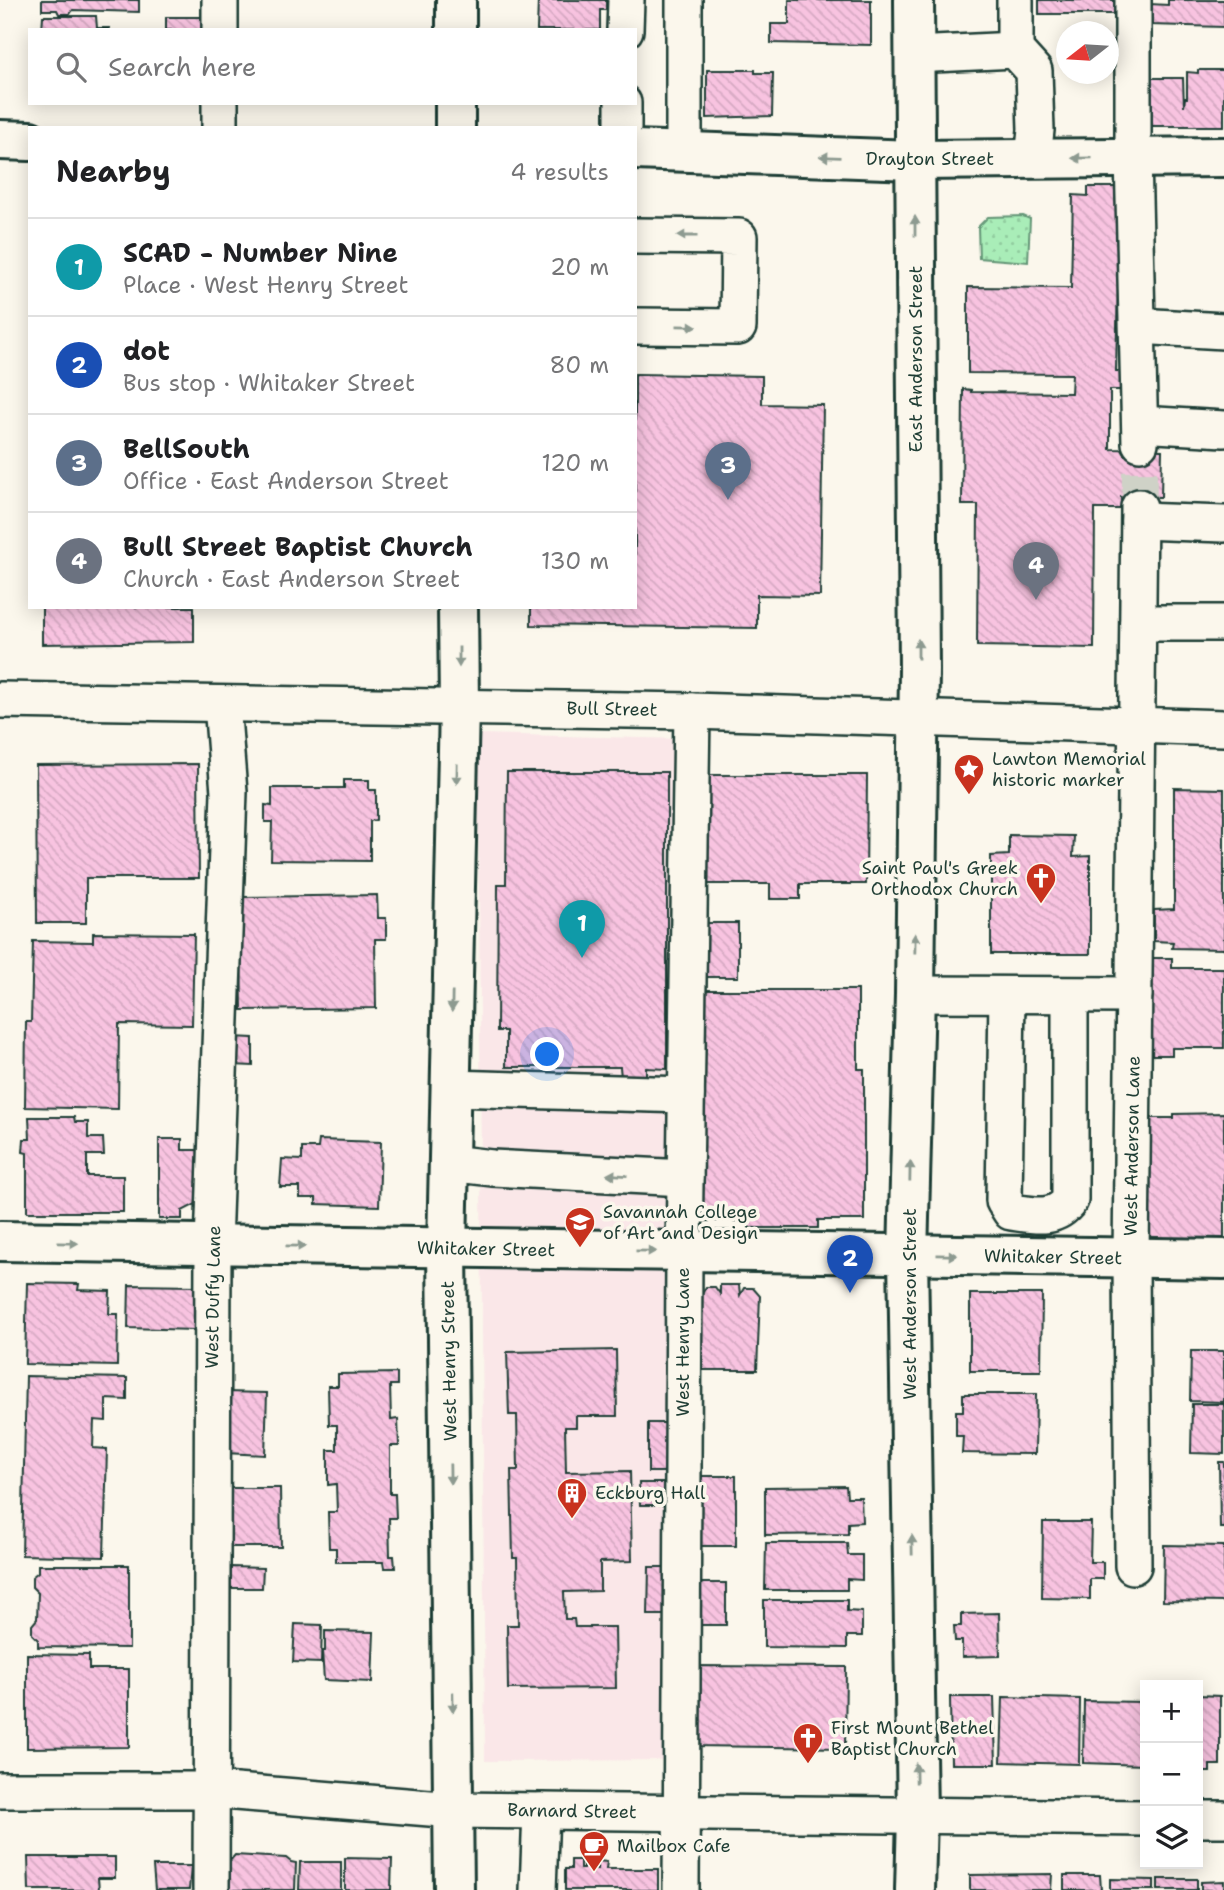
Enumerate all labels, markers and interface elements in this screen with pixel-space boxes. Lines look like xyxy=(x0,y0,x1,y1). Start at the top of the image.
north arrow xyxy=(1056,21,1119,84)
search box xyxy=(28,28,637,105)
icon: search xyxy=(52,48,90,86)
text: Search here xyxy=(108,49,257,84)
street label: Drayton Street xyxy=(866,147,994,171)
text: Nearby xyxy=(56,151,171,192)
one-way arrow xyxy=(819,151,841,162)
one-way arrow xyxy=(1071,152,1093,164)
text: 4 results xyxy=(510,157,609,187)
one-way arrow xyxy=(909,215,921,237)
one-way arrow xyxy=(676,230,698,242)
text: SCAD - Number Nine xyxy=(123,235,398,270)
text: 1 xyxy=(74,252,84,282)
text: 20 m xyxy=(550,252,609,282)
street label: East Anderson Street xyxy=(904,265,928,453)
text: Place · West Henry Street xyxy=(123,270,409,300)
one-way arrow xyxy=(676,320,698,332)
text: dot xyxy=(123,333,170,368)
text: 2 xyxy=(71,350,87,380)
text: 80 m xyxy=(550,350,609,380)
text: Bus stop · Whitaker Street xyxy=(123,368,415,398)
text: BellSouth xyxy=(123,431,250,466)
pin: 3 xyxy=(705,442,751,500)
text: 3 xyxy=(71,448,87,478)
text: 120 m xyxy=(541,448,609,478)
text: Office · East Anderson Street xyxy=(123,466,449,496)
text: Bull Street Baptist Church xyxy=(123,529,473,564)
pin: 4 xyxy=(1013,542,1059,600)
text: 4 xyxy=(71,546,87,576)
text: 130 m xyxy=(541,546,609,576)
text: Church · East Anderson Street xyxy=(123,564,460,594)
one-way arrow xyxy=(913,638,924,660)
one-way arrow xyxy=(453,646,465,668)
street label: Bull Street xyxy=(566,696,658,722)
place label: Lawton Memorial historic marker xyxy=(992,747,1147,792)
place icon: Lawton Memorial historic marker xyxy=(952,752,986,796)
one-way arrow xyxy=(451,764,463,786)
place label: Saint Paul's Greek Orthodox Church xyxy=(862,856,1018,901)
church icon: Saint Paul's Greek Orthodox Church xyxy=(1024,861,1058,905)
pin: 1 xyxy=(559,900,605,958)
one-way arrow xyxy=(910,932,921,954)
one-way arrow xyxy=(447,991,458,1013)
your location xyxy=(530,1037,564,1071)
street label: West Anderson Lane xyxy=(1118,1056,1146,1236)
one-way arrow xyxy=(905,1160,916,1182)
one-way arrow xyxy=(606,1169,628,1180)
place label: Savannah College of Art and Design xyxy=(603,1200,758,1245)
school or university icon: Savannah College of Art and Design xyxy=(563,1205,597,1249)
street label: West Anderson Street xyxy=(898,1208,922,1400)
street label: West Duffy Lane xyxy=(200,1225,226,1369)
pin: 2 xyxy=(827,1235,873,1293)
street label: Whitaker Street xyxy=(417,1236,556,1262)
one-way arrow xyxy=(57,1237,79,1248)
one-way arrow xyxy=(285,1240,307,1252)
street label: Whitaker Street xyxy=(984,1244,1123,1270)
one-way arrow xyxy=(635,1245,657,1257)
one-way arrow xyxy=(936,1250,958,1261)
street label: West Henry Lane xyxy=(671,1267,695,1417)
street label: West Henry Street xyxy=(436,1281,462,1441)
one-way arrow xyxy=(444,1463,456,1485)
building icon: Eckburg Hall xyxy=(555,1476,589,1520)
place label: Eckburg Hall xyxy=(595,1481,706,1505)
one-way arrow xyxy=(907,1534,918,1556)
map controls xyxy=(1140,1680,1203,1869)
button: + xyxy=(1140,1680,1203,1743)
one-way arrow xyxy=(447,1691,459,1713)
place label: First Mount Bethel Baptist Church xyxy=(831,1716,994,1761)
church icon: First Mount Bethel Baptist Church xyxy=(791,1721,825,1765)
button: − xyxy=(1140,1743,1203,1806)
one-way arrow xyxy=(910,1762,921,1784)
street label: Barnard Street xyxy=(507,1798,637,1824)
button: layers xyxy=(1140,1806,1203,1869)
cafe icon: Mailbox Cafe xyxy=(577,1829,611,1873)
place label: Mailbox Cafe xyxy=(617,1834,731,1858)

